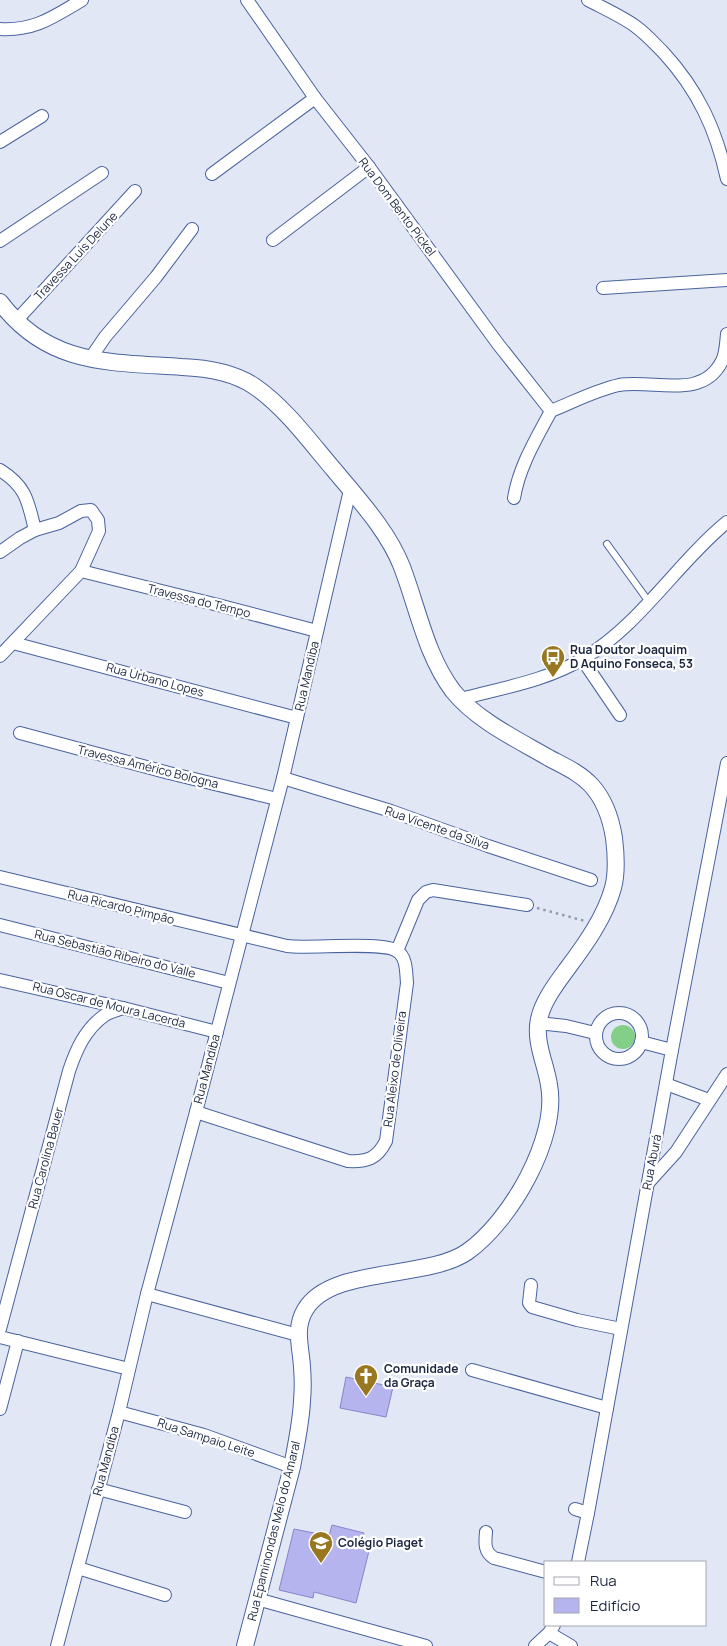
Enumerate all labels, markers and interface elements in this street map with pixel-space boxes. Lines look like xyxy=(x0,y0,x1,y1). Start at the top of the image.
street label: Rua Dom Bento Pickel xyxy=(355,154,440,259)
street label: Travessa Luís Delune xyxy=(30,208,121,304)
street label: Travessa do Tempo xyxy=(146,579,252,622)
street label: Rua Mandiba xyxy=(290,639,323,713)
place label: Rua Doutor Joaquim D Aquino Fonseca, 53 xyxy=(570,641,693,672)
bus stop icon: Rua Doutor Joaquim D Aquino Fonseca, 53 xyxy=(540,644,566,678)
street label: Rua Urbano Lopes xyxy=(104,658,206,701)
street label: Travessa Américo Bologna xyxy=(76,741,220,792)
street label: Rua Vicente da Silva xyxy=(383,802,492,853)
street label: Rua Ricardo Pimpão xyxy=(66,885,176,928)
street label: Rua Sebastião Ribeiro do Valle xyxy=(33,925,198,982)
street label: Rua Oscar de Moura Lacerda xyxy=(31,977,187,1032)
street label: Rua Aleixo de Oliveira xyxy=(379,1010,410,1128)
street label: Rua Mandiba xyxy=(189,1032,224,1106)
street label: Rua Carolina Bauer xyxy=(24,1105,67,1211)
street label: Rua Aburá xyxy=(638,1133,665,1191)
place label: Comunidade da Graça xyxy=(384,1360,458,1391)
church icon: Comunidade da Graça xyxy=(353,1363,379,1397)
street label: Rua Sampaio Leite xyxy=(155,1414,257,1461)
street label: Rua Mandiba xyxy=(88,1424,123,1498)
street label: Rua Epaminondas Melo do Amaral xyxy=(243,1439,304,1623)
school or university icon: Colégio Piaget xyxy=(308,1530,334,1564)
place label: Colégio Piaget xyxy=(338,1534,423,1551)
legend xyxy=(544,1561,707,1626)
text: Rua xyxy=(590,1570,617,1591)
text: Edifício xyxy=(590,1595,641,1616)

